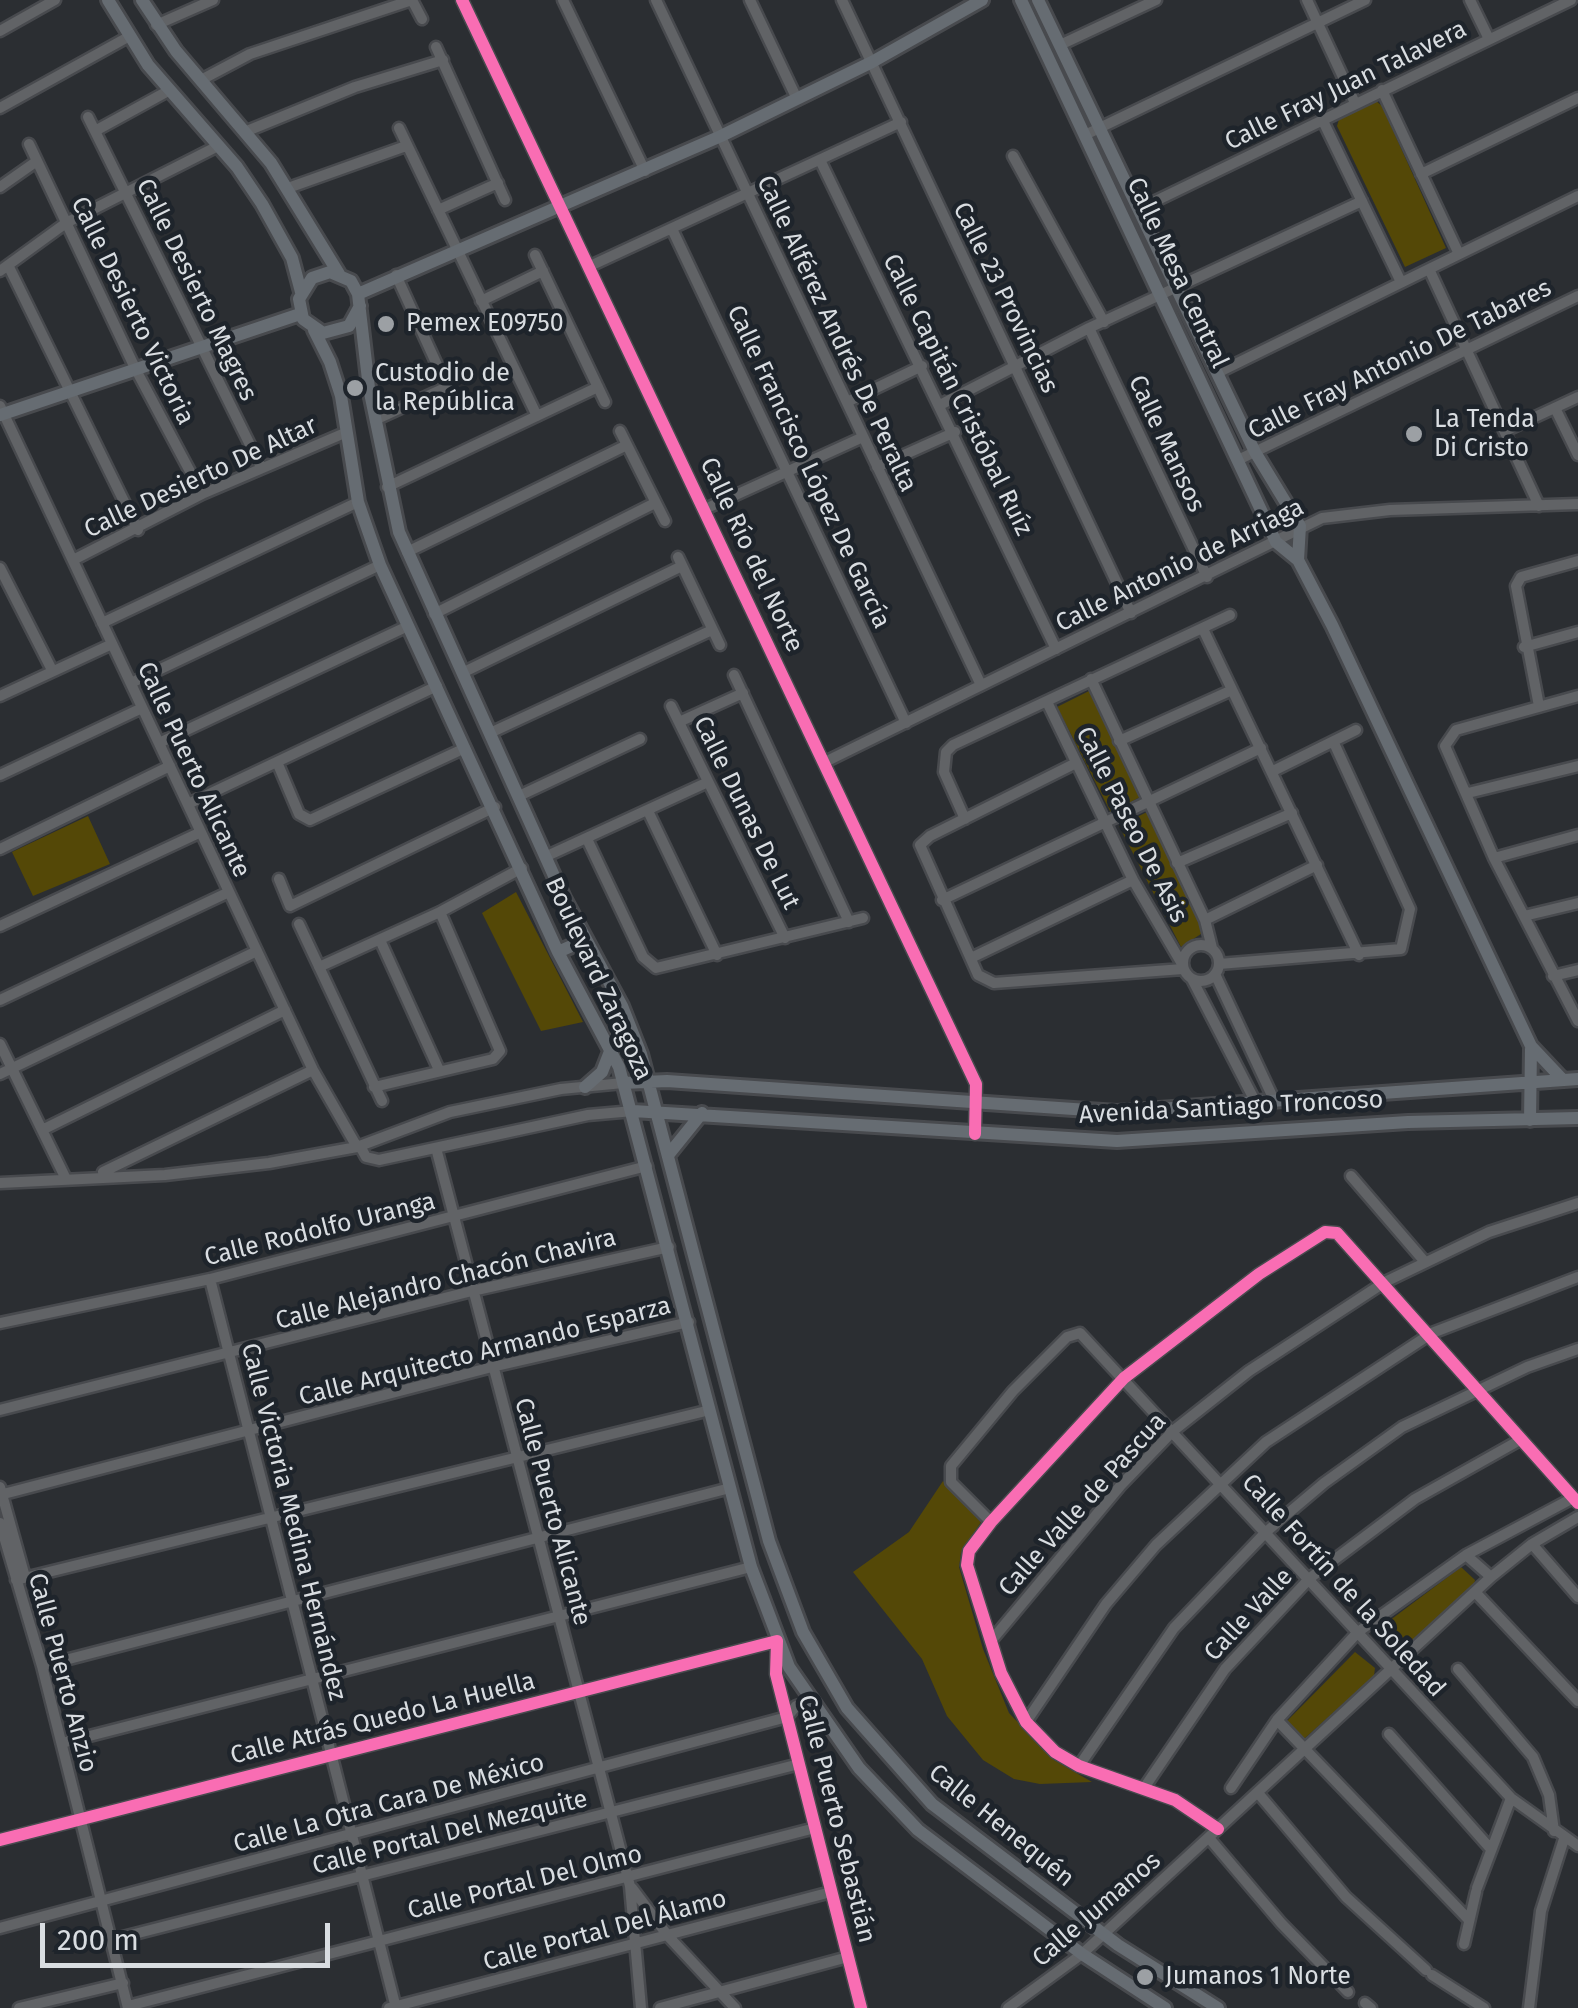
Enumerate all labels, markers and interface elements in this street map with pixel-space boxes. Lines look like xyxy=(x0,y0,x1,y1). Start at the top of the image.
street label: Calle Fray Juan Talavera xyxy=(1220,14,1472,158)
street label: Calle Alférez Andrés De Peralta xyxy=(749,171,923,497)
street label: Calle Mesa Central xyxy=(1120,173,1234,373)
street label: Calle Desierto Magres xyxy=(129,174,263,406)
street label: Calle Desierto Victoria xyxy=(64,192,200,430)
street label: Calle 23 Provincias xyxy=(946,198,1064,398)
street label: Calle Capitán Cristóbal Ruíz xyxy=(876,249,1038,541)
street label: Calle Fray Antonio De Tabares xyxy=(1244,273,1556,447)
street label: Calle Francisco López De García xyxy=(720,301,896,633)
place label: Pemex E09750 xyxy=(406,309,564,339)
marker: Pemex E09750 xyxy=(375,313,397,335)
place label: Custodio de la República xyxy=(375,359,515,418)
street label: Calle Mansos xyxy=(1121,371,1211,517)
marker: Custodio de la República xyxy=(344,377,366,399)
place label: La Tenda Di Cristo xyxy=(1434,405,1535,464)
street label: Calle Desierto De Altar xyxy=(80,411,322,545)
marker: La Tenda Di Cristo xyxy=(1403,423,1425,445)
street label: Calle Río del Norte xyxy=(693,453,809,657)
street label: Calle Antonio de Arriaga xyxy=(1051,493,1309,639)
street label: Calle Puerto Alicante xyxy=(130,657,256,883)
street label: Calle Dunas De Lut xyxy=(686,712,806,914)
street label: Calle Paseo De Asis xyxy=(1069,722,1193,928)
street label: Boulevard Zaragoza xyxy=(538,873,658,1085)
street label: Avenida Santiago Troncoso xyxy=(1078,1085,1384,1131)
street label: Calle Rodolfo Uranga xyxy=(201,1187,439,1273)
street label: Calle Alejandro Chacón Chavira xyxy=(273,1223,619,1337)
street label: Calle Arquitecto Armando Esparza xyxy=(296,1291,674,1413)
street label: Calle Victoria Medina Hernández xyxy=(234,1340,352,1704)
street label: Calle Puerto Alicante xyxy=(507,1395,597,1629)
street label: Calle Valle de Pascua xyxy=(993,1407,1173,1603)
street label: Calle Fortín de la Soledad xyxy=(1235,1468,1451,1704)
street label: Calle Valle xyxy=(1198,1562,1300,1668)
street label: Calle Puerto Anzio xyxy=(21,1570,103,1776)
street label: Calle Atrás Quedo La Huella xyxy=(228,1667,538,1771)
street label: Calle Puerto Sebastián xyxy=(791,1692,881,1946)
street label: Calle La Otra Cara De México xyxy=(230,1748,548,1860)
street label: Calle Henequén xyxy=(922,1758,1080,1894)
street label: Calle Portal Del Mezquite xyxy=(309,1784,591,1882)
street label: Calle Portal Del Olmo xyxy=(405,1839,645,1927)
street label: Calle Jumanos xyxy=(1027,1846,1167,1974)
street label: Calle Portal Del Álamo xyxy=(480,1884,730,1978)
scale bar xyxy=(45,1903,335,1965)
text: 200 m xyxy=(57,1922,139,1958)
place label: Jumanos 1 Norte xyxy=(1165,1962,1351,1992)
marker: Jumanos 1 Norte xyxy=(1134,1966,1156,1988)

